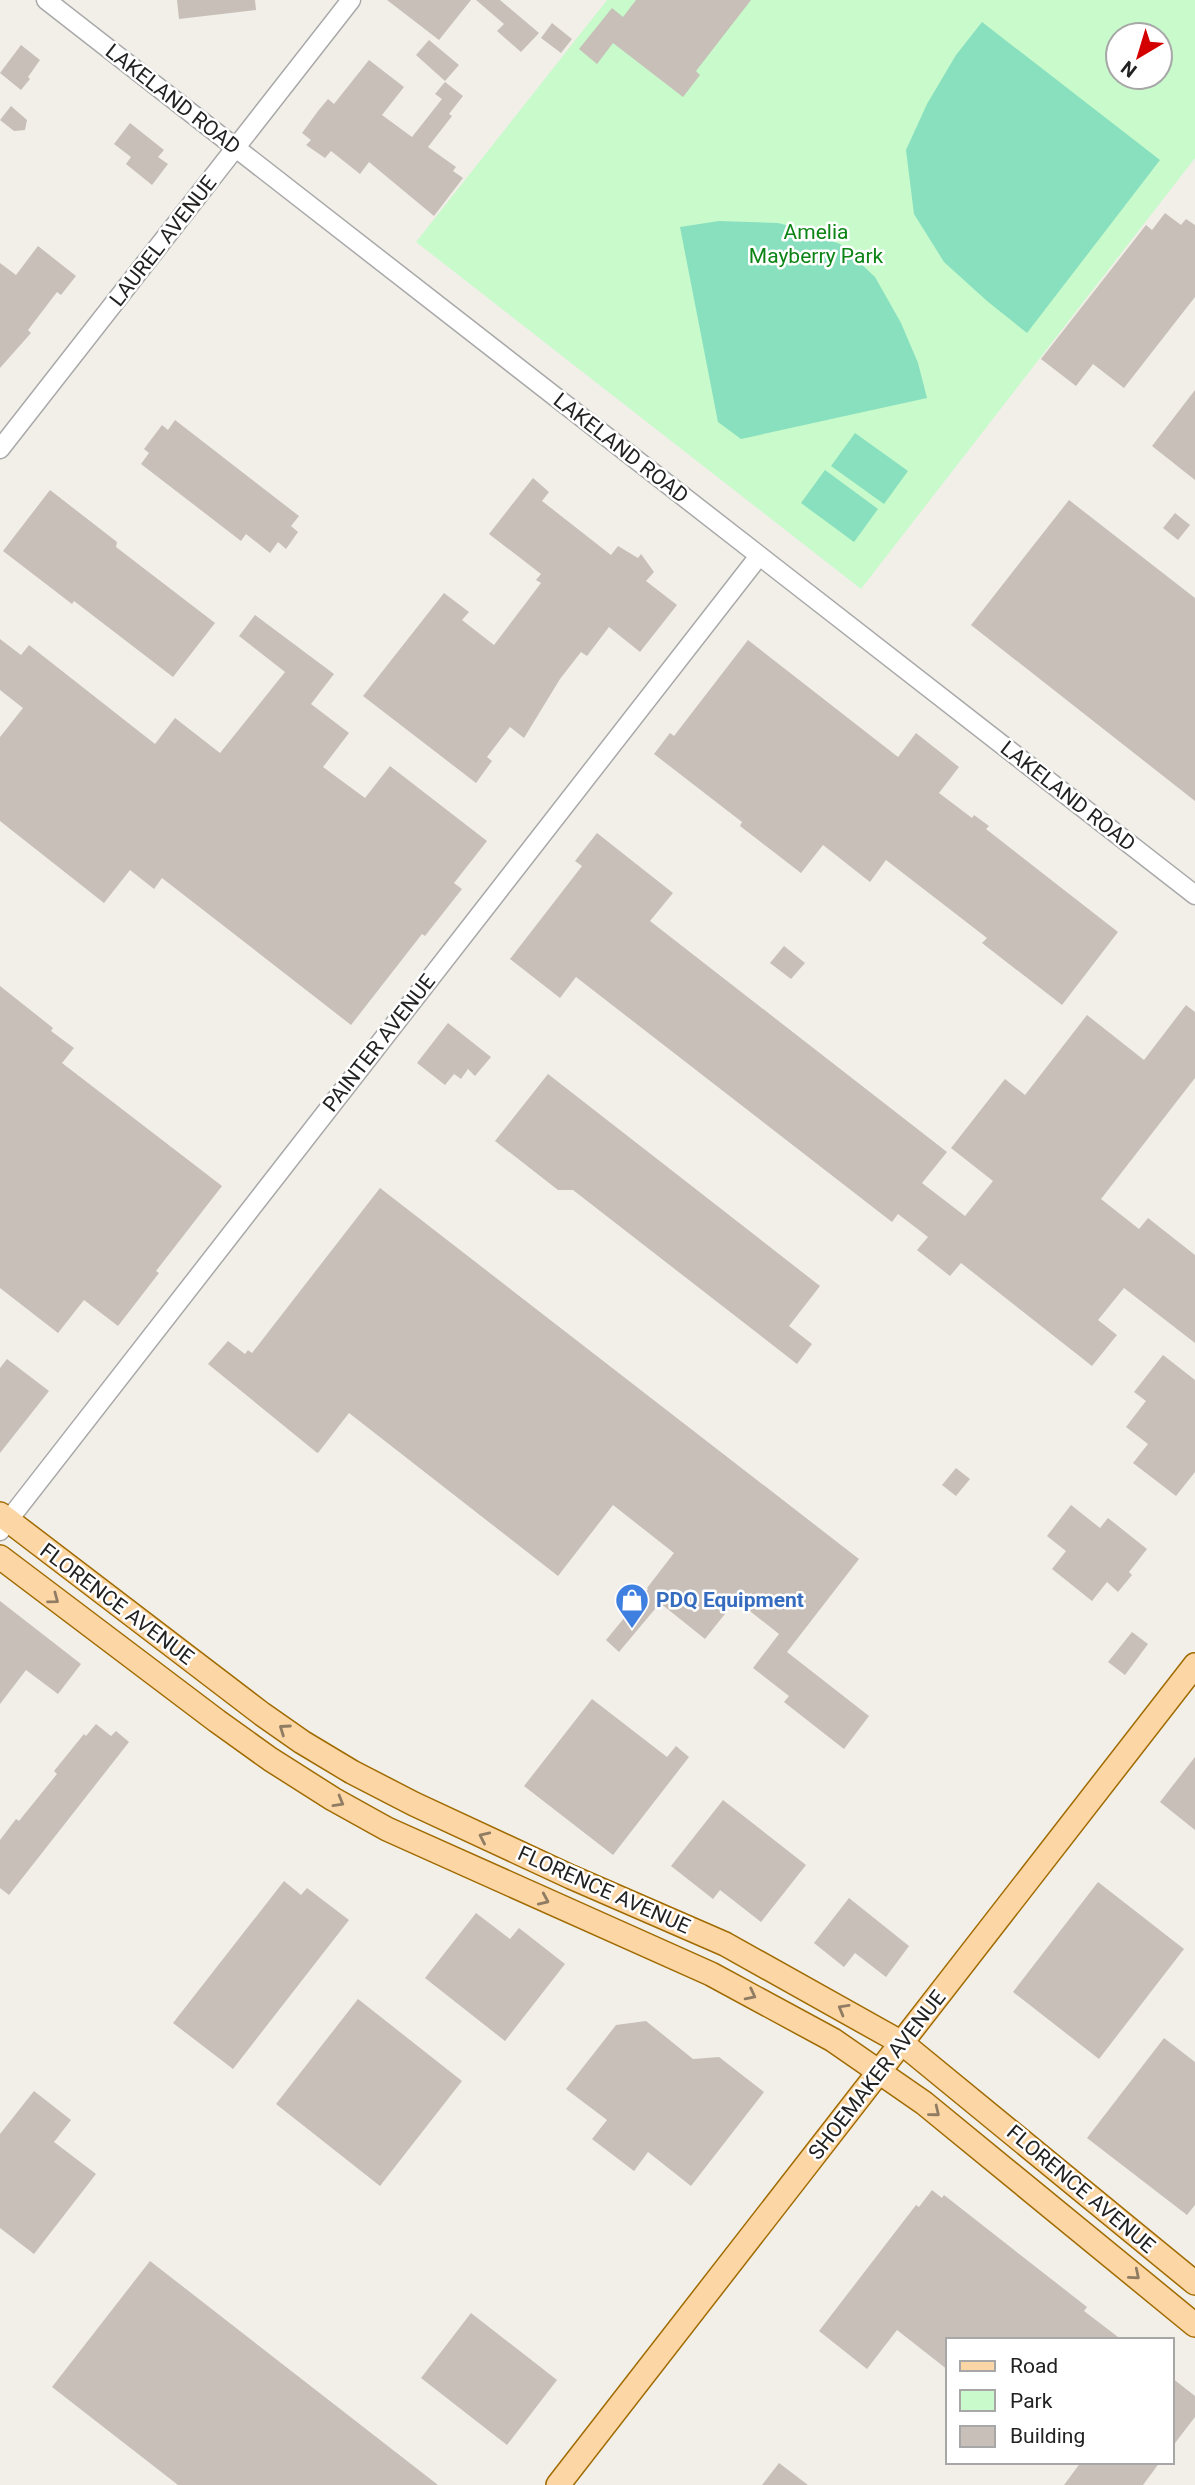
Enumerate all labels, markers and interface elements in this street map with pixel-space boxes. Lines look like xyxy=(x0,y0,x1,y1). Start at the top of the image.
north arrow xyxy=(1104,21,1174,91)
street label: LAKELAND ROAD xyxy=(101,39,245,159)
text: N xyxy=(1116,56,1141,82)
street label: LAUREL AVENUE xyxy=(105,171,221,311)
park label: Amelia Mayberry Park xyxy=(749,220,884,268)
street label: LAKELAND ROAD xyxy=(549,388,693,508)
street label: LAKELAND ROAD xyxy=(996,736,1140,856)
street label: PAINTER AVENUE xyxy=(318,970,440,1116)
street label: FLORENCE AVENUE xyxy=(35,1538,199,1670)
shop icon: PDQ Equipment xyxy=(613,1581,651,1630)
place label: PDQ Equipment xyxy=(656,1588,804,1612)
one-way arrow xyxy=(47,1590,59,1603)
one-way arrow xyxy=(279,1725,292,1737)
one-way arrow xyxy=(332,1794,344,1807)
one-way arrow xyxy=(479,1831,491,1845)
street label: FLORENCE AVENUE xyxy=(514,1841,694,1939)
one-way arrow xyxy=(537,1892,549,1906)
street label: SHOEMAKER AVENUE xyxy=(804,1986,951,2164)
one-way arrow xyxy=(744,1987,756,2000)
one-way arrow xyxy=(838,2004,851,2017)
one-way arrow xyxy=(926,2104,939,2116)
street label: FLORENCE AVENUE xyxy=(1002,2120,1160,2258)
one-way arrow xyxy=(1126,2267,1139,2279)
legend xyxy=(946,2338,1174,2464)
text: Road xyxy=(1010,2354,1058,2378)
text: Park xyxy=(1010,2389,1053,2413)
text: Building xyxy=(1010,2424,1085,2448)

